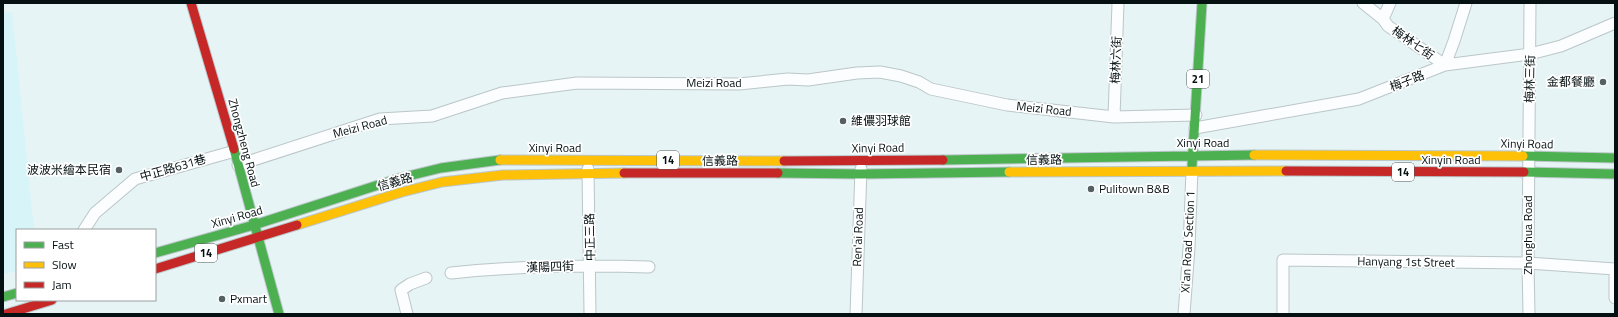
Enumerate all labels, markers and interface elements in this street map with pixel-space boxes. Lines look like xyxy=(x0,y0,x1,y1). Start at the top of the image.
street label: 梅林七街 xyxy=(1388,21,1438,64)
street label: 梅林六街 xyxy=(1105,36,1126,84)
street label: 梅林三街 xyxy=(1520,55,1539,103)
street label: 梅子路 xyxy=(1387,65,1427,96)
road number: 21 xyxy=(1187,70,1209,88)
place label: 金都餐廳 xyxy=(1547,72,1595,91)
street label: Meizi Road xyxy=(686,73,742,92)
marker: 金都餐廳 xyxy=(1598,77,1608,87)
street label: Zhongzheng Road xyxy=(224,96,265,189)
street label: Meizi Road xyxy=(1016,96,1073,121)
street label: Meizi Road xyxy=(331,110,389,143)
place label: 維儂羽球館 xyxy=(851,111,911,130)
marker: 維儂羽球館 xyxy=(838,116,848,126)
street label: Xinyi Road xyxy=(1177,133,1229,152)
street label: Xinyi Road xyxy=(1500,134,1554,153)
street label: Xinyi Road xyxy=(529,138,581,157)
street label: Xinyi Road xyxy=(851,138,905,157)
street label: 中正路631巷 xyxy=(137,149,208,186)
street label: 信義路 xyxy=(1026,150,1062,169)
street label: Xinyin Road xyxy=(1421,150,1481,169)
road number: 14 xyxy=(657,151,679,169)
street label: 信義路 xyxy=(702,151,738,170)
place label: 波波米繪本民宿 xyxy=(27,160,111,179)
road number: 14 xyxy=(1392,163,1414,181)
marker: 波波米繪本民宿 xyxy=(114,165,124,175)
street label: 信義路 xyxy=(375,167,415,196)
place label: Pulitown B&B xyxy=(1099,179,1170,198)
marker: Pulitown B&B xyxy=(1086,184,1096,194)
street label: Xi'an Road Section 1 xyxy=(1175,190,1200,294)
street label: Zhonghua Road xyxy=(1518,195,1537,275)
street label: Xinyi Road xyxy=(209,200,265,233)
street label: Ren'ai Road xyxy=(847,207,868,267)
street label: 中正三路 xyxy=(580,213,599,261)
legend xyxy=(16,229,156,301)
text: Fast xyxy=(52,235,75,254)
road number: 14 xyxy=(195,244,217,262)
street label: Hanyang 1st Street xyxy=(1357,251,1456,272)
text: Slow xyxy=(52,255,77,274)
street label: 漢陽四街 xyxy=(526,256,574,277)
text: Jam xyxy=(52,275,72,294)
place label: Pxmart xyxy=(230,289,268,308)
marker: Pxmart xyxy=(217,294,227,304)

